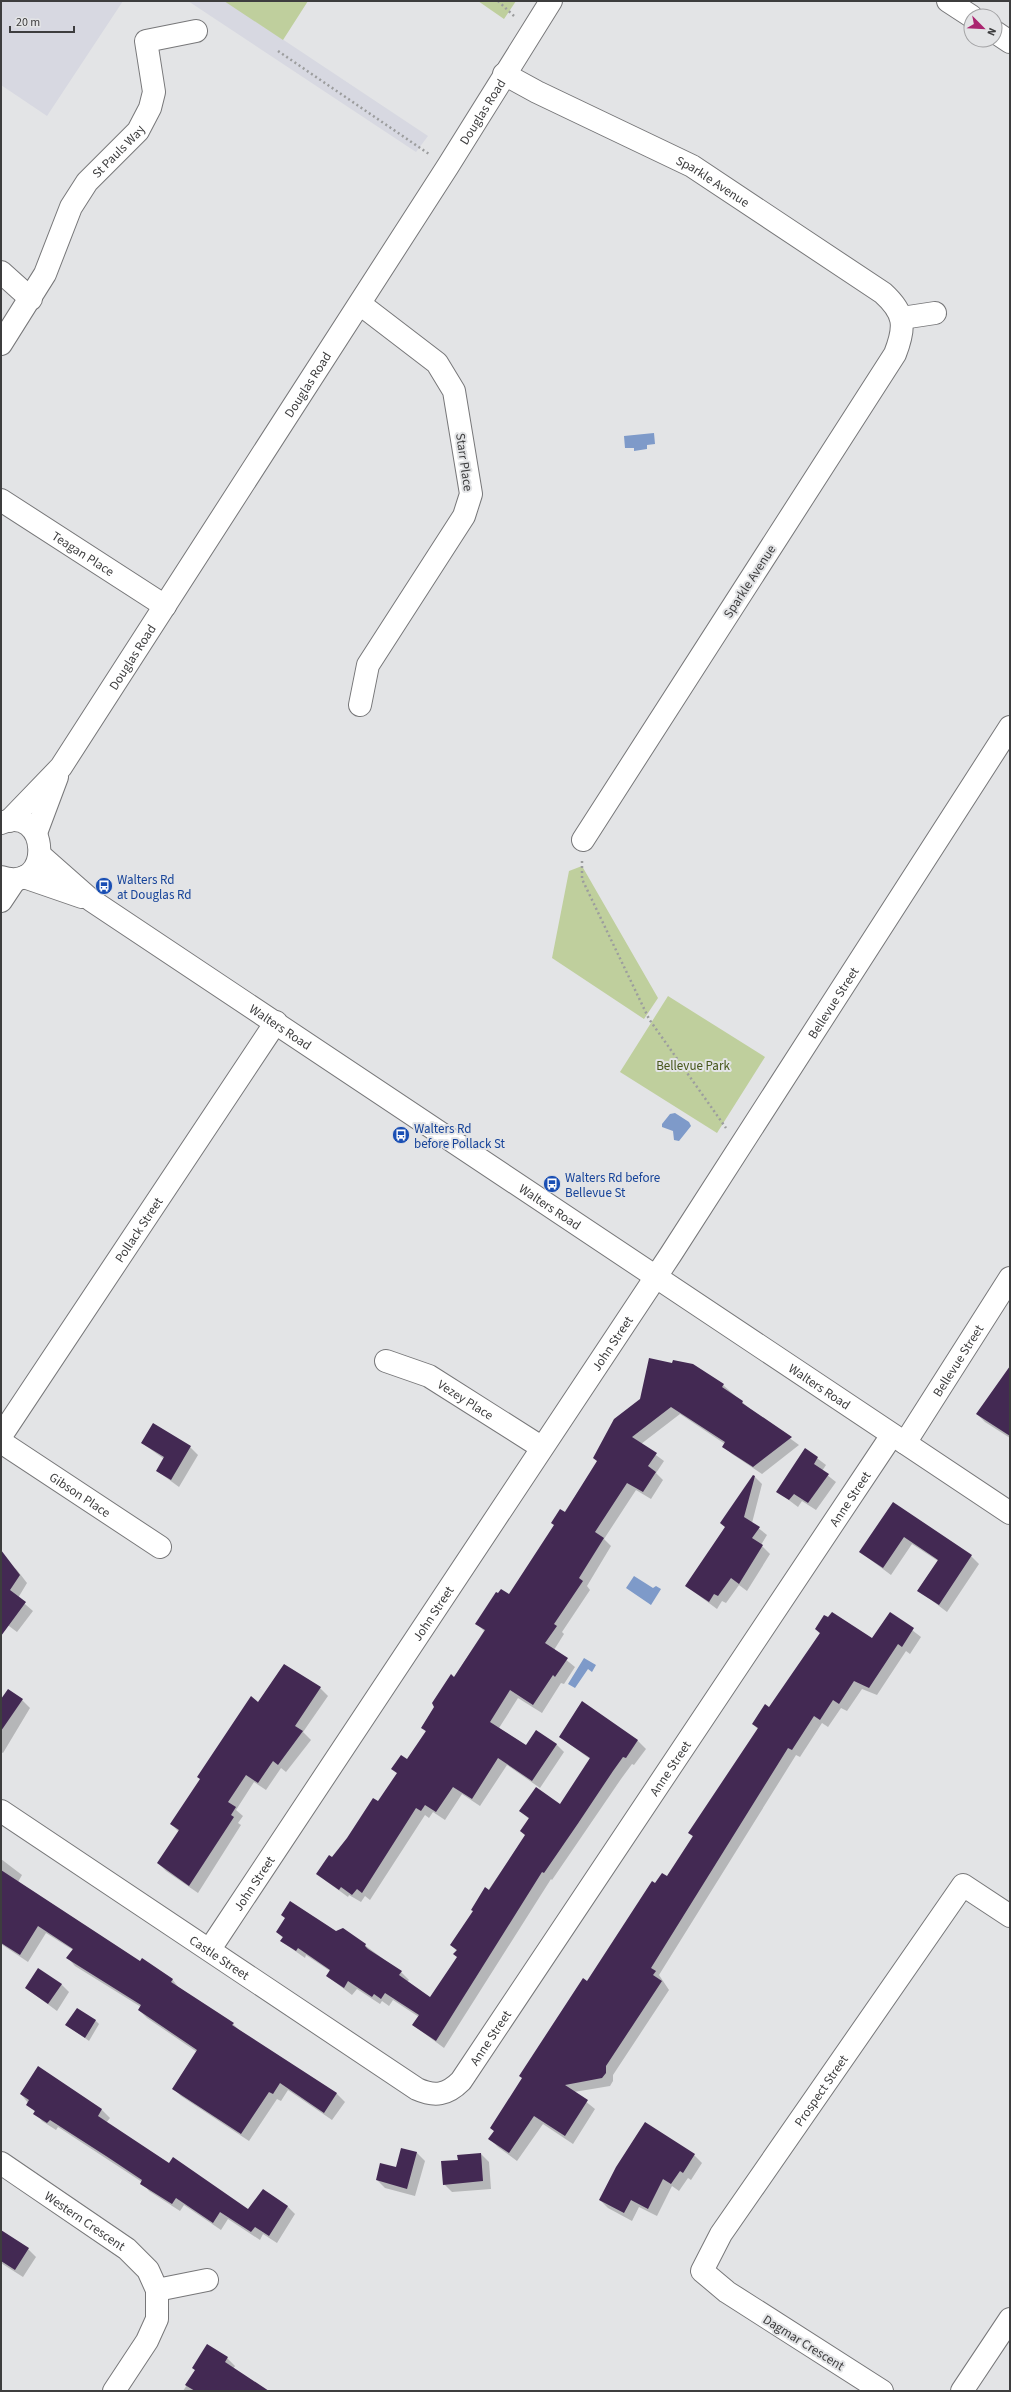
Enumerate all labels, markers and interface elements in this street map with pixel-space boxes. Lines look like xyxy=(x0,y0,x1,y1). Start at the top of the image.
scale bar xyxy=(10,8,74,34)
north arrow xyxy=(963,8,1003,48)
text: 20 m xyxy=(16,14,40,31)
text: N xyxy=(983,25,1000,38)
street label: Douglas Road xyxy=(455,76,510,148)
street label: St Pauls Way xyxy=(88,122,150,182)
street label: Sparkle Avenue xyxy=(673,152,753,212)
street label: Douglas Road xyxy=(280,349,336,421)
street label: Starr Place xyxy=(451,432,477,492)
street label: Teagan Place xyxy=(48,527,117,581)
street label: Sparkle Avenue xyxy=(719,541,780,622)
street label: Douglas Road xyxy=(105,621,161,694)
place label: Walters Rd at Douglas Rd xyxy=(117,871,191,904)
bus stop icon: Walters Rd at Douglas Rd xyxy=(94,876,114,896)
street label: Bellevue Street xyxy=(804,963,864,1042)
street label: Walters Road xyxy=(246,1000,315,1055)
park label: Bellevue Park xyxy=(656,1057,730,1075)
place label: Walters Rd before Pollack St xyxy=(414,1120,506,1153)
bus stop icon: Walters Rd before Pollack St xyxy=(391,1125,411,1145)
place label: Walters Rd before Bellevue St xyxy=(565,1169,660,1202)
bus stop icon: Walters Rd before Bellevue St xyxy=(542,1174,562,1194)
street label: Walters Road xyxy=(515,1180,584,1234)
street label: Pollack Street xyxy=(111,1193,168,1266)
street label: John Street xyxy=(588,1312,638,1375)
street label: Bellevue Street xyxy=(929,1321,988,1400)
street label: Walters Road xyxy=(785,1360,854,1414)
street label: Vezey Place xyxy=(434,1376,497,1425)
street label: Anne Street xyxy=(825,1467,876,1530)
street label: Gibson Place xyxy=(46,1468,114,1522)
street label: John Street xyxy=(409,1582,459,1645)
street label: Anne Street xyxy=(646,1737,696,1800)
street label: John Street xyxy=(230,1852,280,1915)
street label: Castle Street xyxy=(186,1931,253,1985)
street label: Anne Street xyxy=(466,2006,516,2069)
street label: Prospect Street xyxy=(790,2051,853,2130)
street label: Western Crescent xyxy=(41,2187,129,2256)
street label: Dagmar Crescent xyxy=(759,2311,848,2375)

